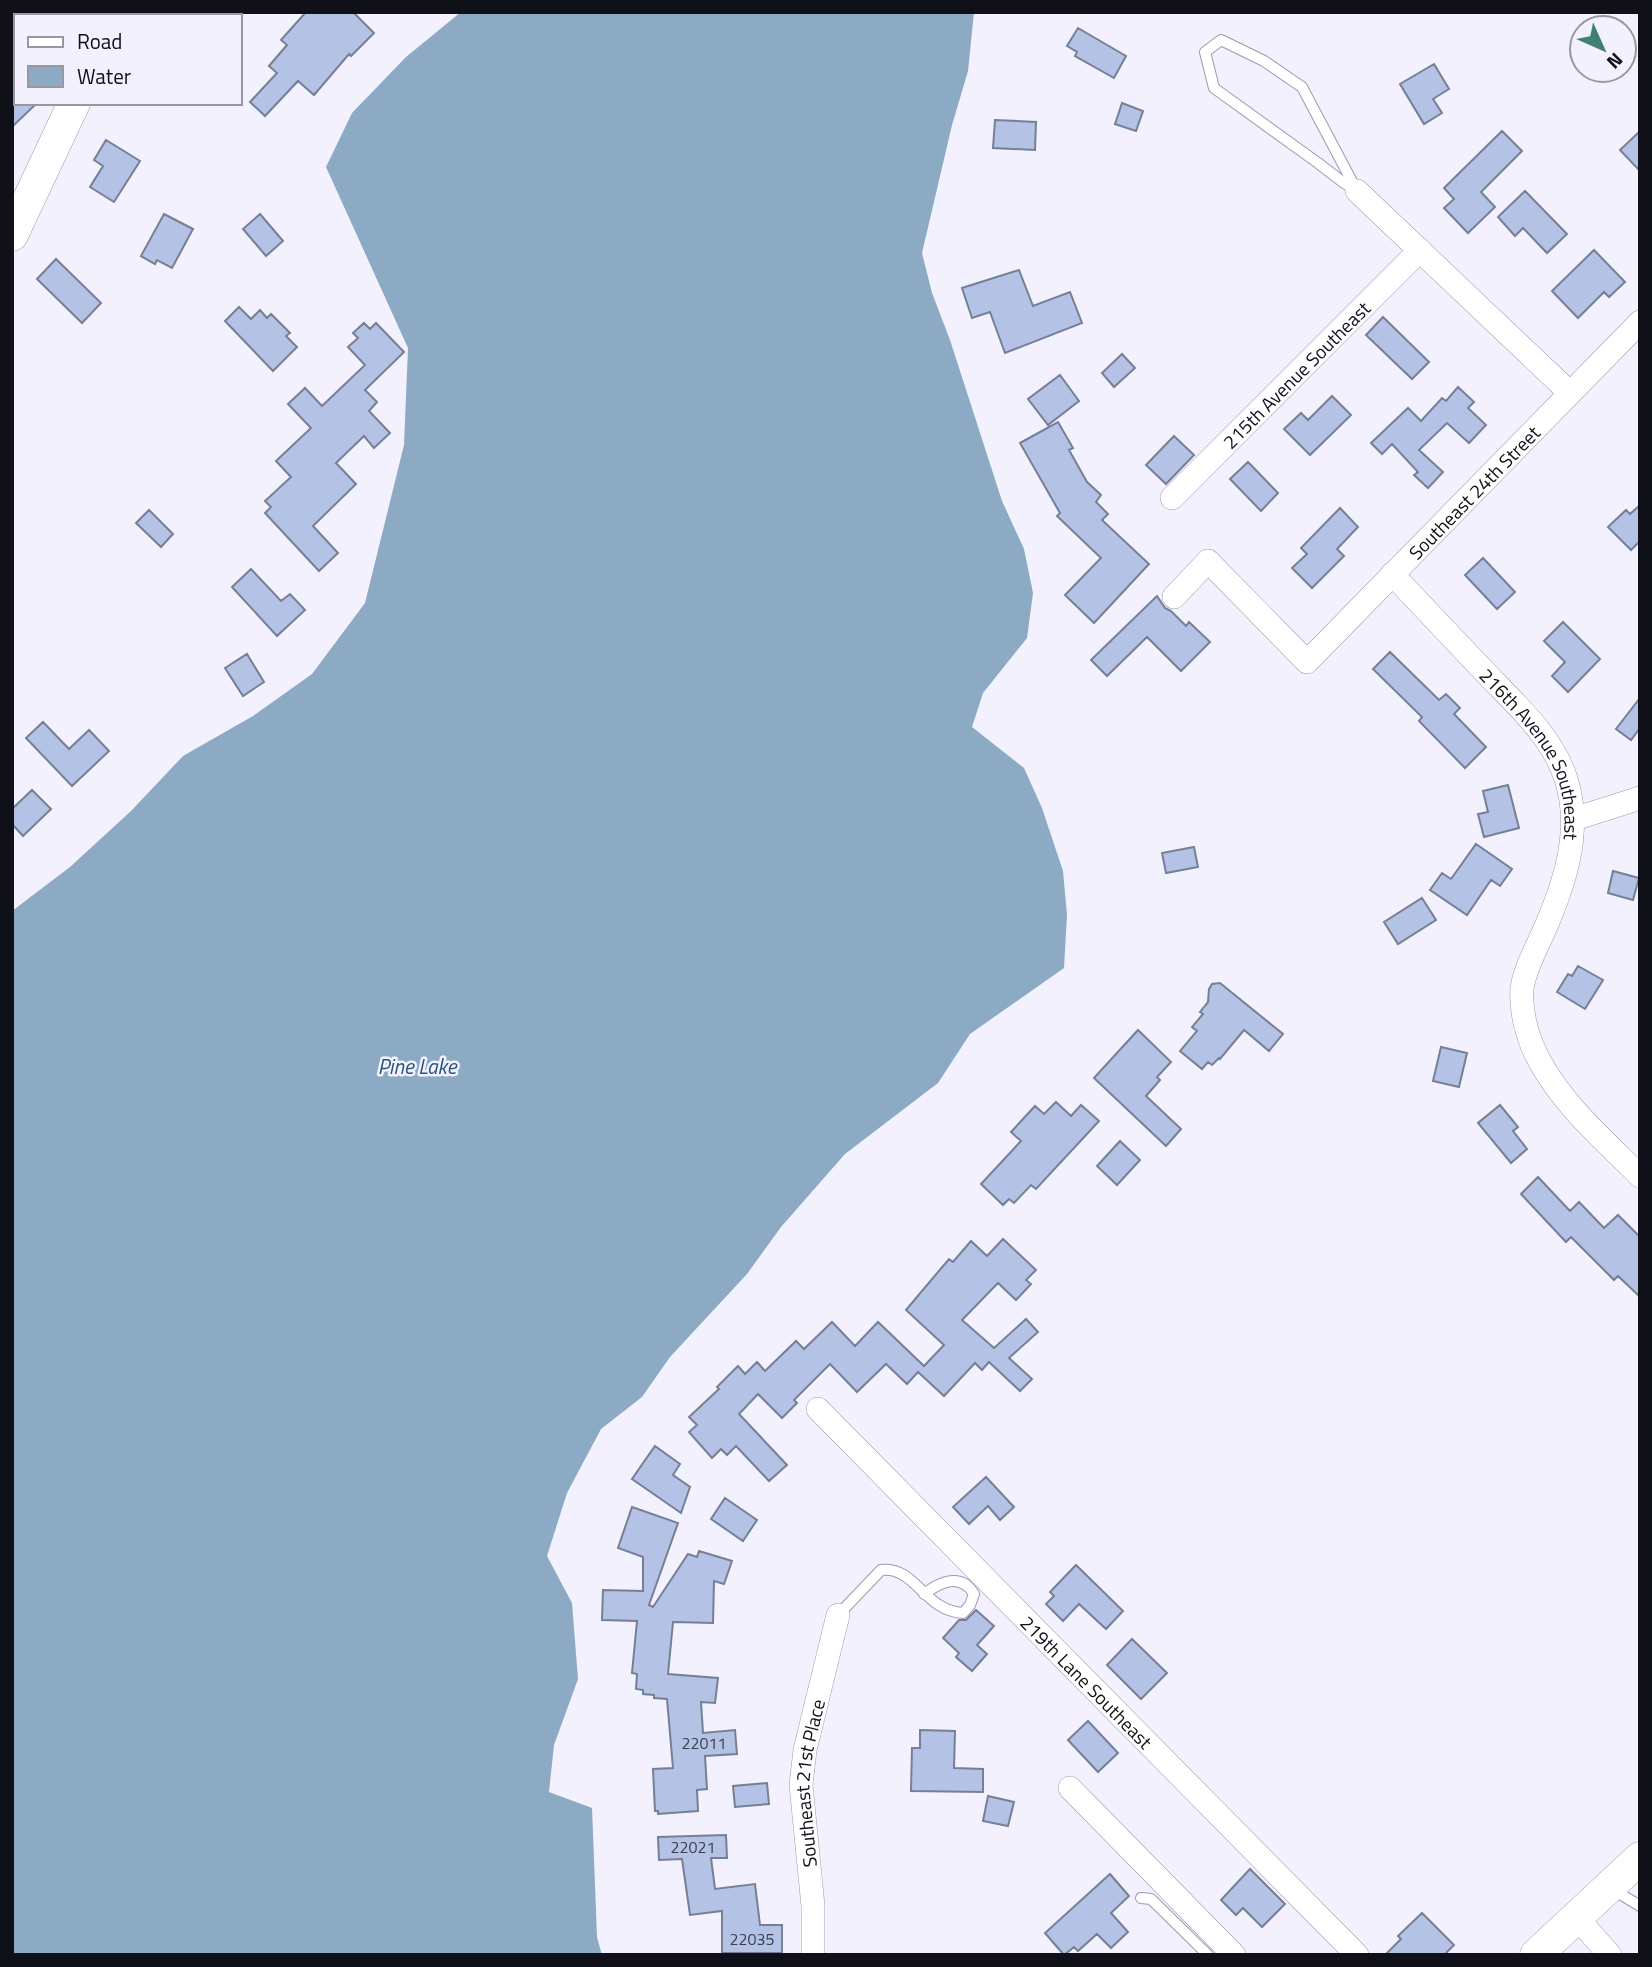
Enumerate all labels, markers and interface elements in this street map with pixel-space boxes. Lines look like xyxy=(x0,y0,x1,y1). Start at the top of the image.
legend xyxy=(14,14,242,105)
north arrow xyxy=(1568,14,1638,84)
text: Road xyxy=(77,25,122,57)
text: N xyxy=(1600,46,1630,76)
text: Water xyxy=(77,60,131,92)
street label: 215th Avenue Southeast xyxy=(1215,294,1376,455)
street label: Southeast 24th Street xyxy=(1401,418,1546,565)
street label: 216th Avenue Southeast xyxy=(1473,661,1587,842)
water label: Pine Lake xyxy=(378,1050,458,1082)
street label: 219th Lane Southeast xyxy=(1014,1608,1160,1755)
street label: Southeast 21st Place xyxy=(787,1696,831,1869)
house number: 22011 xyxy=(682,1731,726,1755)
house number: 22021 xyxy=(671,1835,715,1859)
house number: 22035 xyxy=(730,1927,774,1951)

